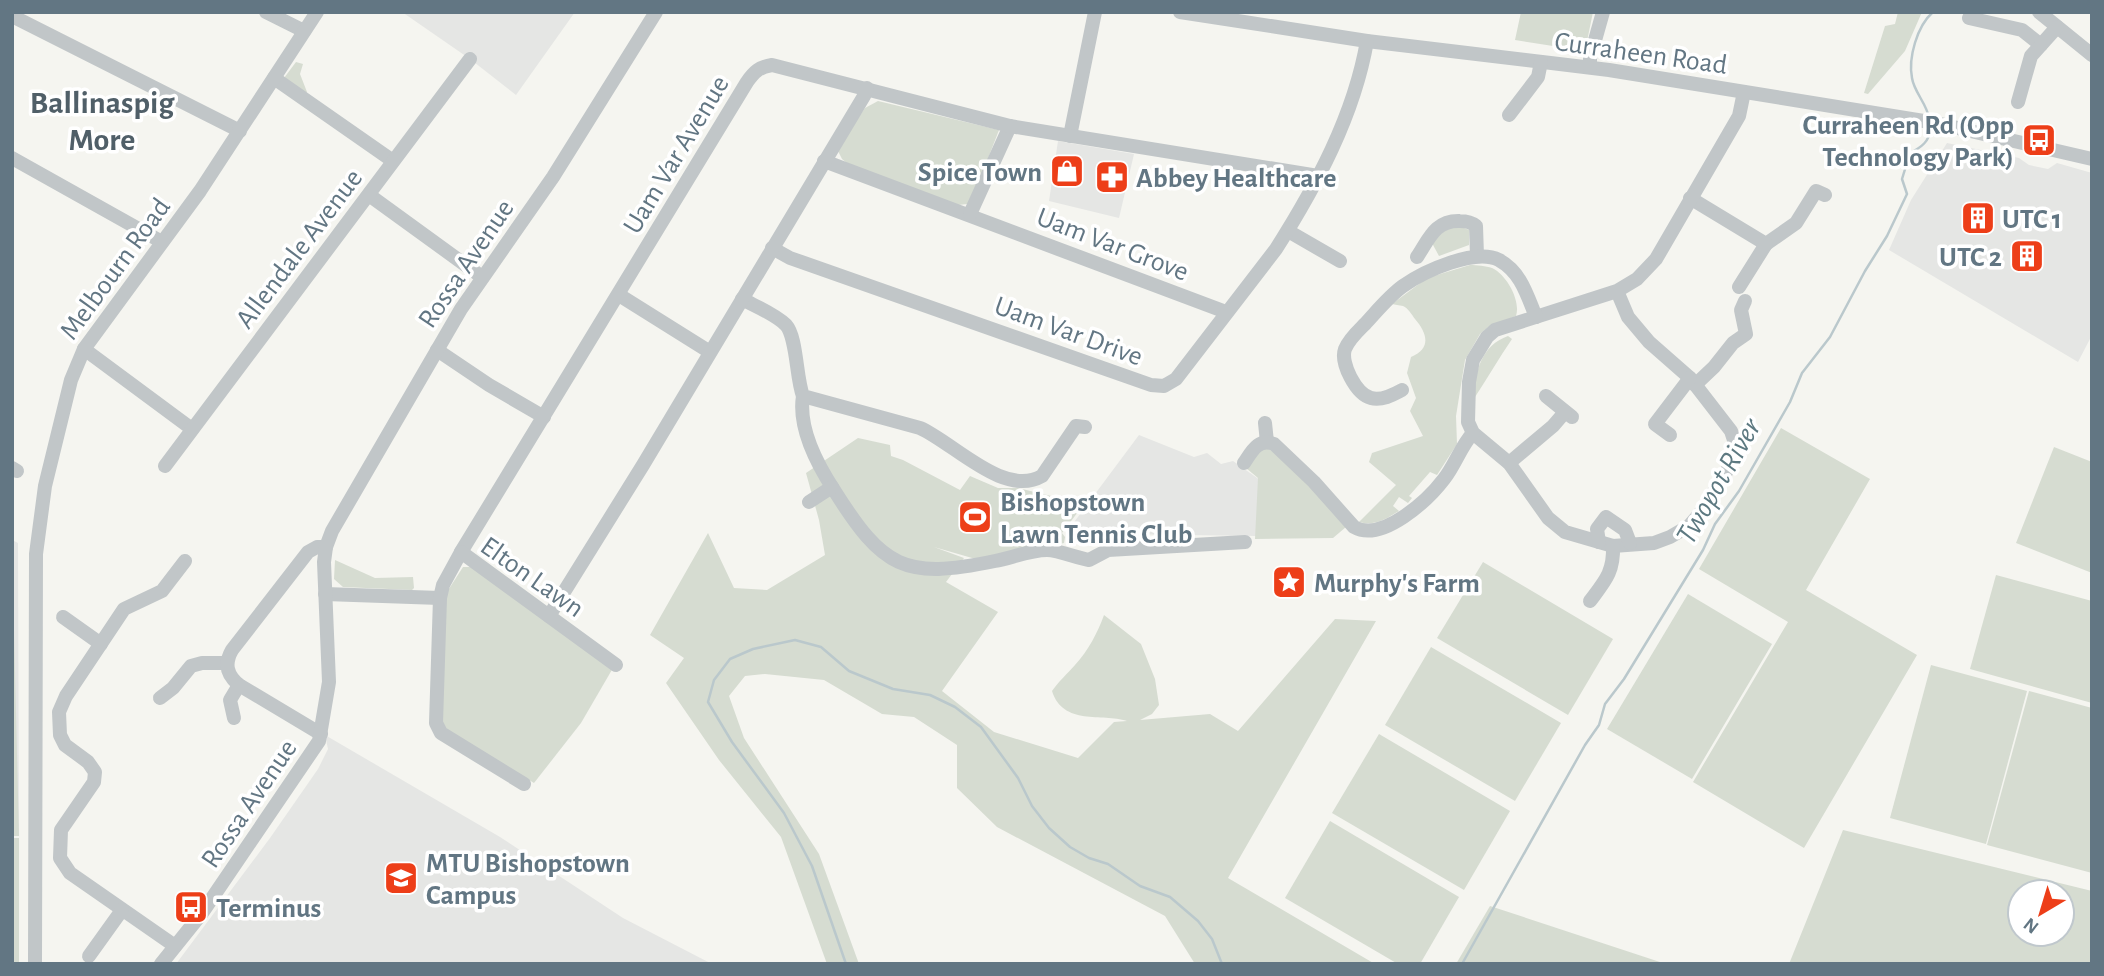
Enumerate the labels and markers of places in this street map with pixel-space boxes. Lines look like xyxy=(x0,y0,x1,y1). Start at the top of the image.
place label: Curraheen Rd (Opp Technology Park) xyxy=(1803,112,2014,172)
bus stop icon: Curraheen Rd (Opp Technology Park) xyxy=(2020,121,2058,159)
shop icon: Spice Town xyxy=(1048,152,1086,190)
pharmacy icon: Abbey Healthcare xyxy=(1093,158,1131,196)
place label: Spice Town xyxy=(918,159,1042,187)
place label: Abbey Healthcare xyxy=(1136,165,1336,193)
building icon: UTC 1 xyxy=(1959,199,1997,237)
place label: UTC 1 xyxy=(2002,206,2062,234)
building icon: UTC 2 xyxy=(2008,237,2046,275)
place label: UTC 2 xyxy=(1939,244,2002,272)
place label: Bishopstown Lawn Tennis Club xyxy=(1000,489,1192,549)
sports icon: Bishopstown Lawn Tennis Club xyxy=(956,498,994,536)
place icon: Murphy's Farm xyxy=(1270,563,1308,601)
place label: Murphy's Farm xyxy=(1314,570,1480,598)
place label: MTU Bishopstown Campus xyxy=(426,850,630,910)
school or university icon: MTU Bishopstown Campus xyxy=(382,859,420,897)
bus stop icon: Terminus xyxy=(172,888,210,926)
place label: Terminus xyxy=(216,895,321,923)

